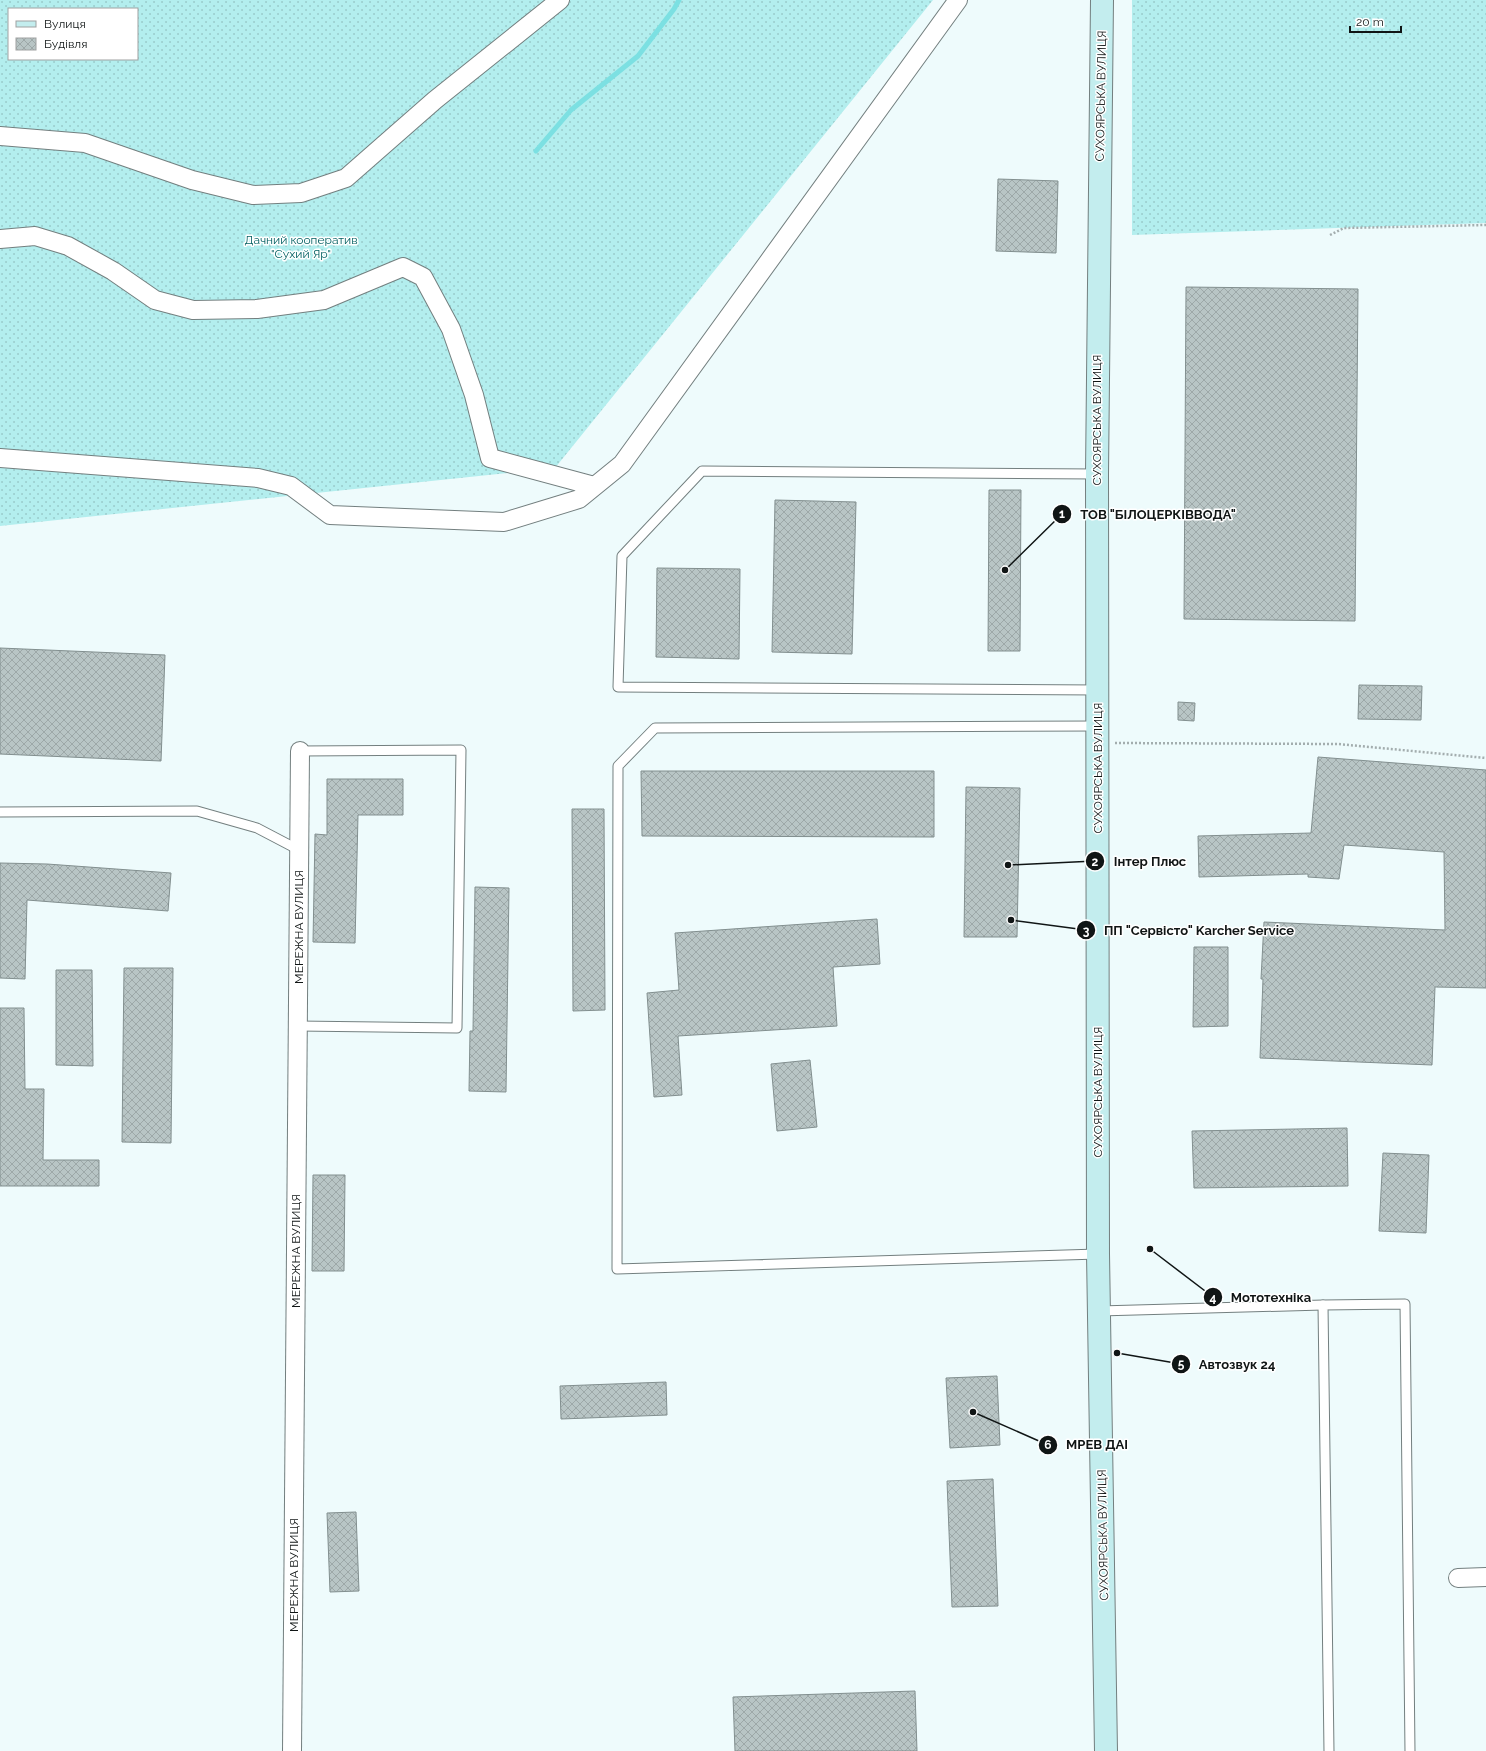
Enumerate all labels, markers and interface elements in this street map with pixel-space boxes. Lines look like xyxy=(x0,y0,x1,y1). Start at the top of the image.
legend xyxy=(8,8,138,60)
scale bar xyxy=(1350,8,1401,34)
text: 20 m xyxy=(1356,15,1384,29)
text: Вулиця xyxy=(44,17,86,31)
street label: СУХОЯРСЬКА ВУЛИЦЯ xyxy=(1093,30,1109,162)
text: Будівля xyxy=(44,37,87,51)
park label: Дачний кооператив "Сухий Яр" xyxy=(244,233,358,261)
street label: СУХОЯРСЬКА ВУЛИЦЯ xyxy=(1090,355,1104,485)
callout: ТОВ "БІЛОЦЕРКІВВОДА" xyxy=(1052,502,1244,527)
text: 1 xyxy=(1059,507,1065,521)
text: ТОВ "БІЛОЦЕРКІВВОДА" xyxy=(1080,507,1236,522)
street label: СУХОЯРСЬКА ВУЛИЦЯ xyxy=(1091,703,1105,833)
callout: Інтер Плюс xyxy=(1085,849,1194,874)
text: Інтер Плюс xyxy=(1114,854,1187,869)
text: 2 xyxy=(1092,855,1099,869)
street label: МЕРЕЖНА ВУЛИЦЯ xyxy=(292,870,306,984)
callout: ПП "Сервісто" Karcher Service xyxy=(1076,918,1303,943)
text: ПП "Сервісто" Karcher Service xyxy=(1104,923,1294,938)
text: 3 xyxy=(1083,924,1090,938)
street label: СУХОЯРСЬКА ВУЛИЦЯ xyxy=(1091,1027,1105,1157)
street label: МЕРЕЖНА ВУЛИЦЯ xyxy=(289,1194,303,1308)
callout: Мототехніка xyxy=(1203,1285,1319,1310)
text: Мототехніка xyxy=(1231,1290,1312,1305)
text: 4 xyxy=(1210,1291,1217,1305)
callout: Автозвук 24 xyxy=(1171,1352,1284,1377)
text: 5 xyxy=(1178,1357,1185,1371)
text: Автозвук 24 xyxy=(1199,1357,1275,1372)
callout: МРЕВ ДАІ xyxy=(1038,1432,1136,1457)
text: МРЕВ ДАІ xyxy=(1066,1437,1128,1452)
text: 6 xyxy=(1044,1438,1052,1452)
street label: СУХОЯРСЬКА ВУЛИЦЯ xyxy=(1095,1469,1111,1601)
street label: МЕРЕЖНА ВУЛИЦЯ xyxy=(287,1518,301,1632)

